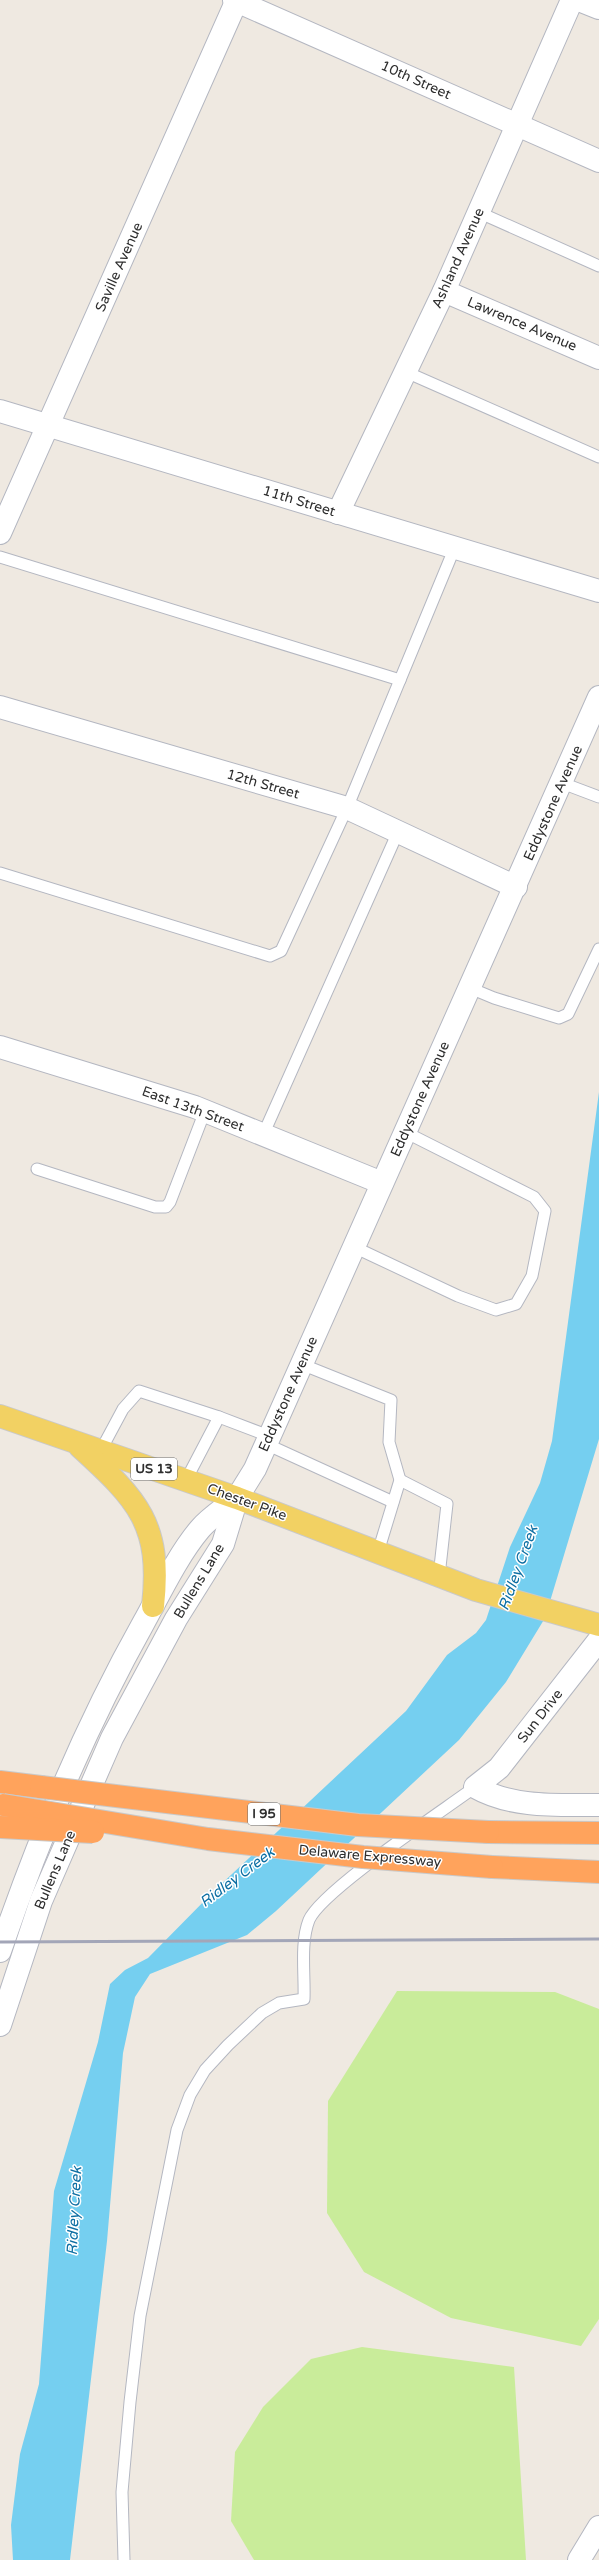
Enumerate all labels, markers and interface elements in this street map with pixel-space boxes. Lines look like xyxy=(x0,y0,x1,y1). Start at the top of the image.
street label: 10th Street xyxy=(378,57,454,103)
street label: Ashland Avenue xyxy=(428,205,488,311)
street label: Saville Avenue xyxy=(92,220,146,314)
street label: Lawrence Avenue xyxy=(465,293,580,355)
street label: 11th Street xyxy=(261,482,338,520)
street label: Eddystone Avenue xyxy=(520,743,586,863)
street label: 12th Street xyxy=(225,765,302,803)
street label: Eddystone Avenue xyxy=(387,1039,453,1159)
street label: East 13th Street xyxy=(140,1083,247,1136)
street label: Eddystone Avenue xyxy=(255,1334,321,1454)
road number: US 13 xyxy=(131,1458,177,1480)
street label: Chester Pike xyxy=(205,1480,289,1524)
water label: Ridley Creek xyxy=(494,1521,542,1613)
street label: Bullens Lane xyxy=(170,1540,228,1622)
street label: Sun Drive xyxy=(514,1686,566,1746)
road number: I 95 xyxy=(248,1803,280,1825)
street label: Bullens Lane xyxy=(31,1828,79,1912)
street label: Delaware Expressway xyxy=(298,1841,442,1871)
water label: Ridley Creek xyxy=(196,1842,279,1911)
water label: Ridley Creek xyxy=(63,2164,85,2256)

